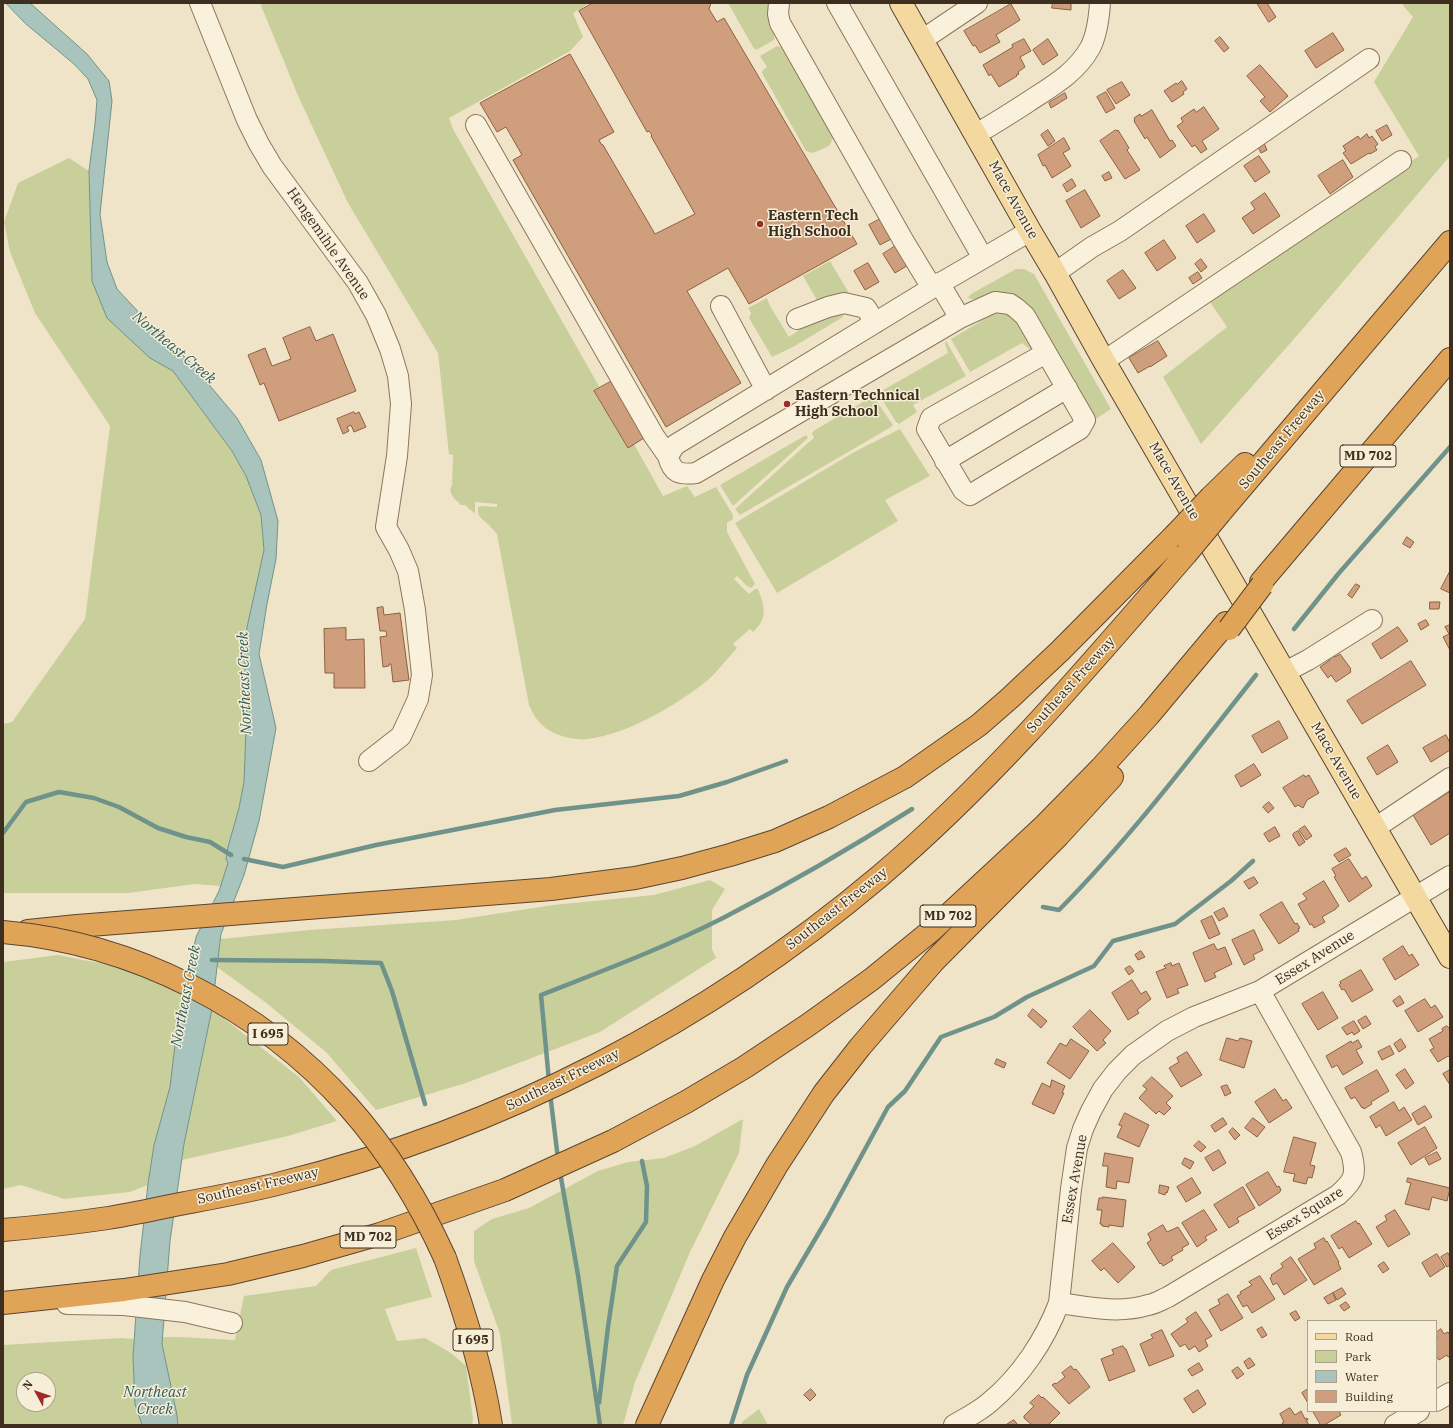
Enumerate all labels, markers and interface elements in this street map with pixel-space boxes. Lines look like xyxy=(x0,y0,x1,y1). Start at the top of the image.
street label: Mace Avenue xyxy=(985,158,1041,242)
street label: Hengemihle Avenue xyxy=(283,185,373,303)
place label: Eastern Tech High School xyxy=(768,208,859,240)
marker: Eastern Tech High School xyxy=(755,219,765,229)
water label: Northeast Creek xyxy=(129,308,219,388)
street label: Southeast Freeway xyxy=(1236,387,1328,493)
place label: Eastern Technical High School xyxy=(795,388,920,420)
marker: Eastern Technical High School xyxy=(782,399,792,409)
street label: Mace Avenue xyxy=(1145,439,1203,523)
road number: MD 702 xyxy=(1340,445,1396,467)
water label: Northeast Creek xyxy=(234,631,256,735)
street label: Southeast Freeway xyxy=(1023,633,1119,737)
street label: Mace Avenue xyxy=(1307,719,1365,803)
street label: Southeast Freeway xyxy=(783,864,891,954)
road number: MD 702 xyxy=(920,905,976,927)
street label: Essex Avenue xyxy=(1272,927,1358,989)
water label: Northeast Creek xyxy=(167,944,205,1048)
road number: I 695 xyxy=(248,1023,288,1045)
street label: Southeast Freeway xyxy=(504,1045,622,1115)
street label: Essex Avenue xyxy=(1059,1133,1091,1225)
street label: Southeast Freeway xyxy=(196,1164,320,1208)
street label: Essex Square xyxy=(1263,1184,1347,1244)
road number: MD 702 xyxy=(340,1226,396,1248)
legend xyxy=(1307,1320,1437,1412)
road number: I 695 xyxy=(453,1329,493,1351)
text: Road xyxy=(1345,1329,1374,1344)
text: Park xyxy=(1345,1349,1371,1364)
text: Water xyxy=(1345,1369,1378,1384)
north arrow xyxy=(16,1372,56,1412)
text: N xyxy=(19,1377,36,1393)
water label: Northeast Creek xyxy=(123,1384,187,1419)
text: Building xyxy=(1345,1389,1393,1404)

